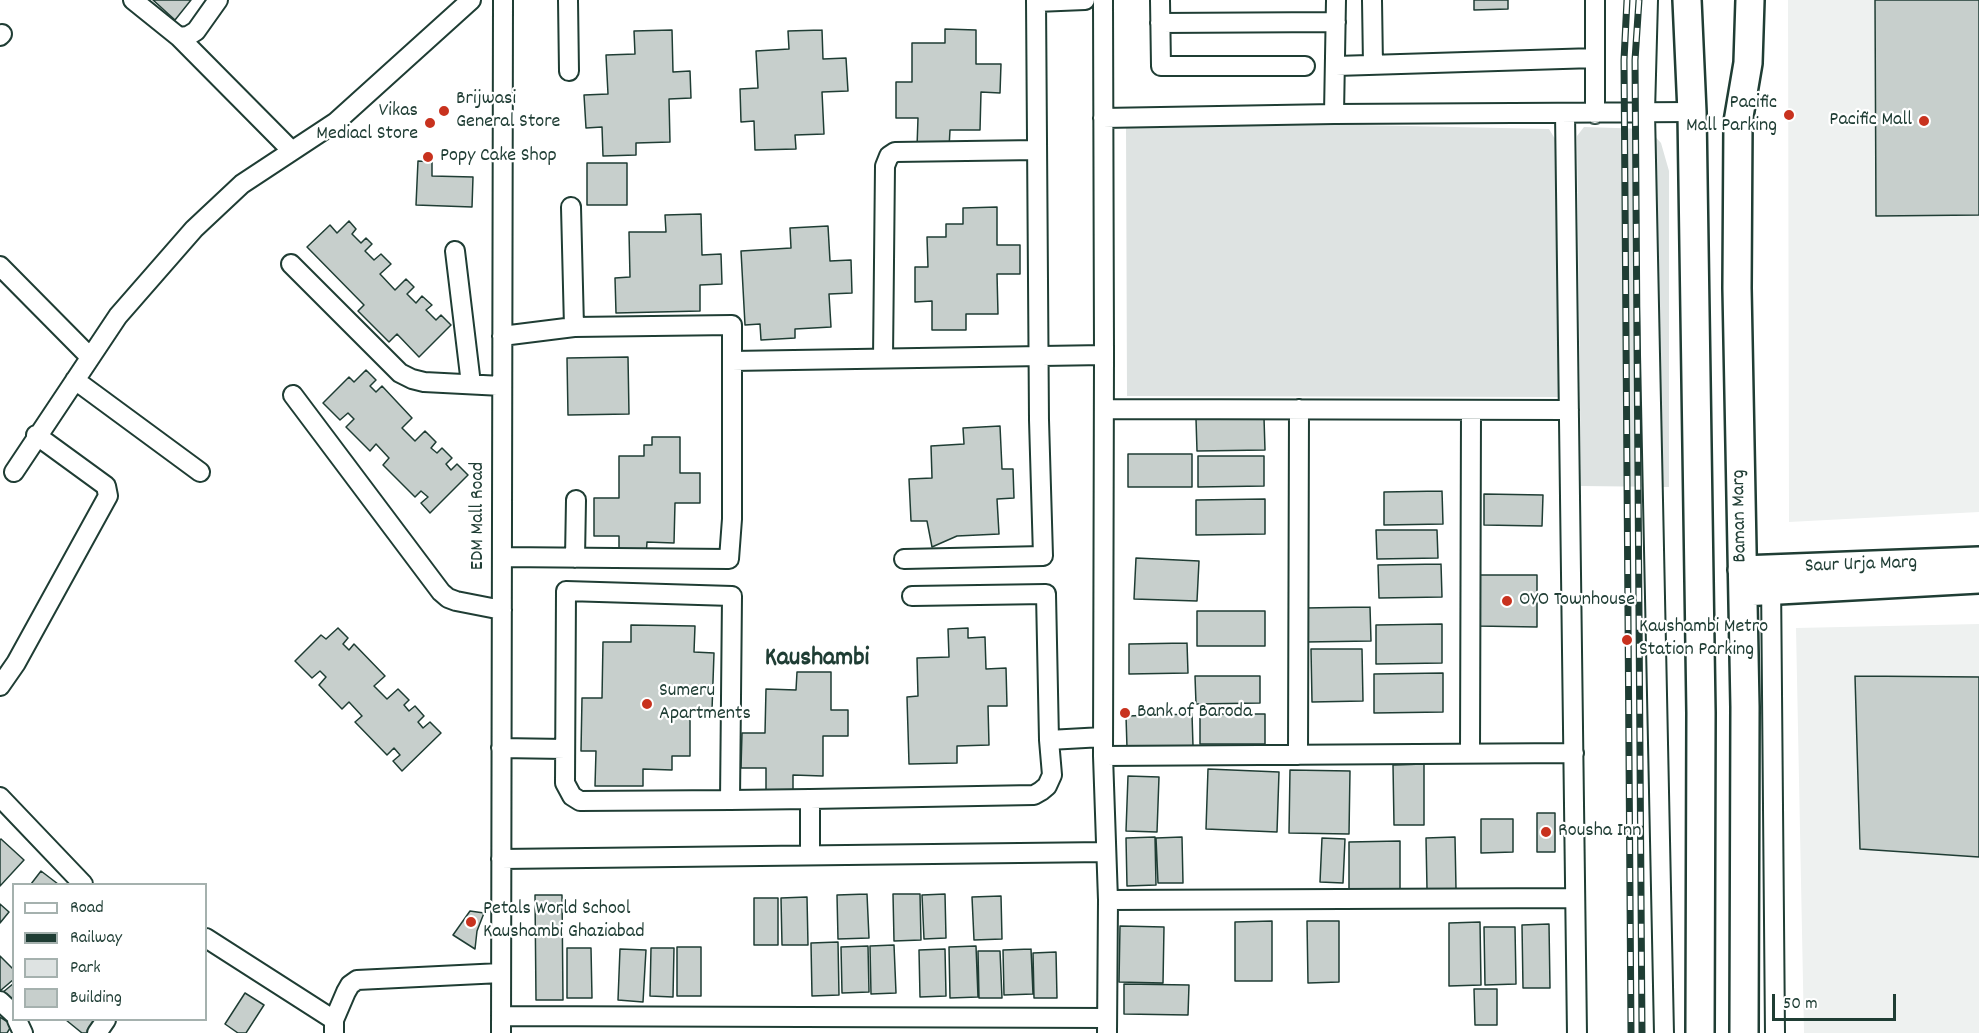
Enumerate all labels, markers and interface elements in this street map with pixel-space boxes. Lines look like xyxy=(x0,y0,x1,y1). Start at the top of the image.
place label: Brijwasi General Store xyxy=(456,88,560,135)
place label: Pacific Mall Parking xyxy=(1686,92,1777,139)
place label: Vikas Mediacl Store xyxy=(316,100,418,147)
marker: Brijwasi General Store xyxy=(437,104,451,118)
marker: Pacific Mall Parking xyxy=(1782,108,1796,122)
place label: Pacific Mall xyxy=(1829,109,1912,133)
marker: Pacific Mall xyxy=(1917,114,1931,128)
marker: Vikas Mediacl Store xyxy=(423,116,437,130)
place label: Popy Cake Shop xyxy=(440,145,557,169)
marker: Popy Cake Shop xyxy=(421,150,435,164)
street label: EDM Mall Road xyxy=(467,462,491,570)
street label: Baman Marg xyxy=(1728,469,1754,563)
street label: Saur Urja Marg xyxy=(1804,552,1918,580)
place label: OYO Townhouse xyxy=(1519,589,1635,613)
marker: OYO Townhouse xyxy=(1500,594,1514,608)
place label: Kaushambi Metro Station Parking xyxy=(1639,616,1768,663)
marker: Kaushambi Metro Station Parking xyxy=(1620,633,1634,647)
district label: Kaushambi xyxy=(765,644,869,676)
place label: Sumeru Apartments xyxy=(659,680,751,727)
marker: Sumeru Apartments xyxy=(640,697,654,711)
place label: Bank of Baroda xyxy=(1137,701,1252,725)
marker: Bank of Baroda xyxy=(1118,706,1132,720)
place label: Rousha Inn xyxy=(1558,820,1641,844)
marker: Rousha Inn xyxy=(1539,825,1553,839)
legend xyxy=(12,883,207,1021)
text: Road xyxy=(70,896,104,921)
place label: Petals World School Kaushambi Ghaziabad xyxy=(483,898,645,945)
marker: Petals World School Kaushambi Ghaziabad xyxy=(464,915,478,929)
text: Railway xyxy=(70,926,122,951)
text: Park xyxy=(70,956,101,981)
scale bar xyxy=(1775,982,1900,1020)
text: Building xyxy=(70,986,122,1011)
text: 50 m xyxy=(1783,992,1818,1017)

